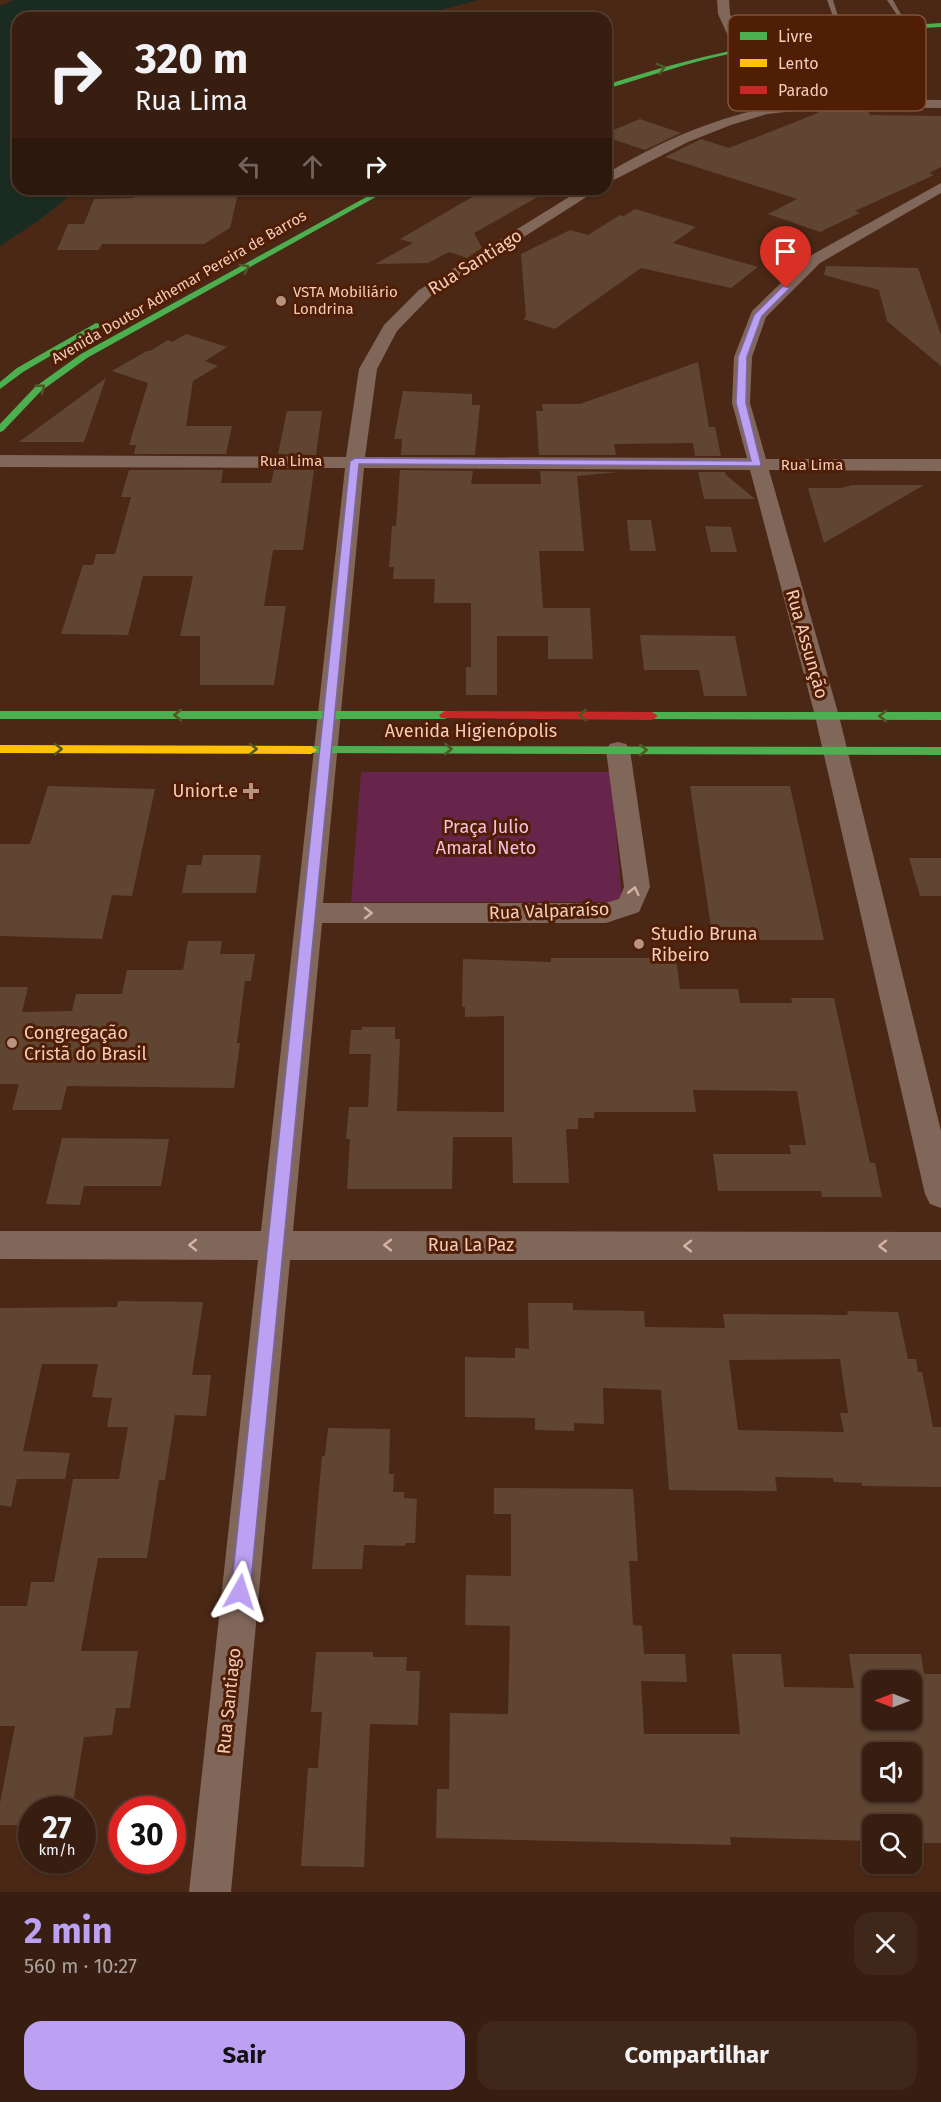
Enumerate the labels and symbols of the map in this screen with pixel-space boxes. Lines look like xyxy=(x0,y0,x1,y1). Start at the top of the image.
legend xyxy=(728,15,926,111)
text: Livre xyxy=(778,27,813,46)
text: Lento xyxy=(778,54,819,73)
one-way arrow xyxy=(655,63,666,76)
text: Parado xyxy=(778,81,828,100)
street label: Avenida Doutor Adhemar Pereira de Barros xyxy=(48,206,310,368)
street label: Rua Santiago xyxy=(424,224,526,300)
pin xyxy=(760,226,811,288)
one-way arrow xyxy=(239,263,249,275)
place label: VSTA Mobiliário Londrina xyxy=(293,283,398,318)
marker: VSTA Mobiliário Londrina xyxy=(274,294,288,308)
one-way arrow xyxy=(35,384,46,395)
street label: Rua Lima xyxy=(260,452,322,470)
street label: Rua Lima xyxy=(781,456,843,474)
street label: Rua Assunção xyxy=(781,587,833,701)
one-way arrow xyxy=(173,709,182,721)
one-way arrow xyxy=(578,709,587,721)
one-way arrow xyxy=(878,710,887,722)
street label: Avenida Higienópolis xyxy=(385,720,557,742)
one-way arrow xyxy=(54,743,63,755)
one-way arrow xyxy=(249,743,258,755)
one-way arrow xyxy=(444,743,453,755)
one-way arrow xyxy=(639,744,648,756)
place label: Uniort.e xyxy=(172,780,238,802)
marker: Uniort.e xyxy=(242,782,260,800)
park label: Praça Julio Amaral Neto xyxy=(436,816,536,859)
one-way arrow xyxy=(627,886,640,896)
street label: Rua Valparaíso xyxy=(488,898,610,924)
one-way arrow xyxy=(363,907,372,919)
place label: Studio Bruna Ribeiro xyxy=(651,923,758,966)
marker: Studio Bruna Ribeiro xyxy=(632,937,646,951)
place label: Congregação Cristã do Brasil xyxy=(24,1022,147,1065)
marker: Congregação Cristã do Brasil xyxy=(5,1036,19,1050)
street label: Rua La Paz xyxy=(428,1234,514,1256)
one-way arrow xyxy=(188,1239,197,1251)
one-way arrow xyxy=(383,1239,392,1251)
one-way arrow xyxy=(683,1240,692,1252)
one-way arrow xyxy=(878,1240,887,1252)
position arrow xyxy=(208,1560,272,1624)
street label: Rua Santiago xyxy=(212,1647,246,1755)
north arrow xyxy=(862,1670,922,1730)
speed limit sign: 30 xyxy=(108,1796,186,1874)

